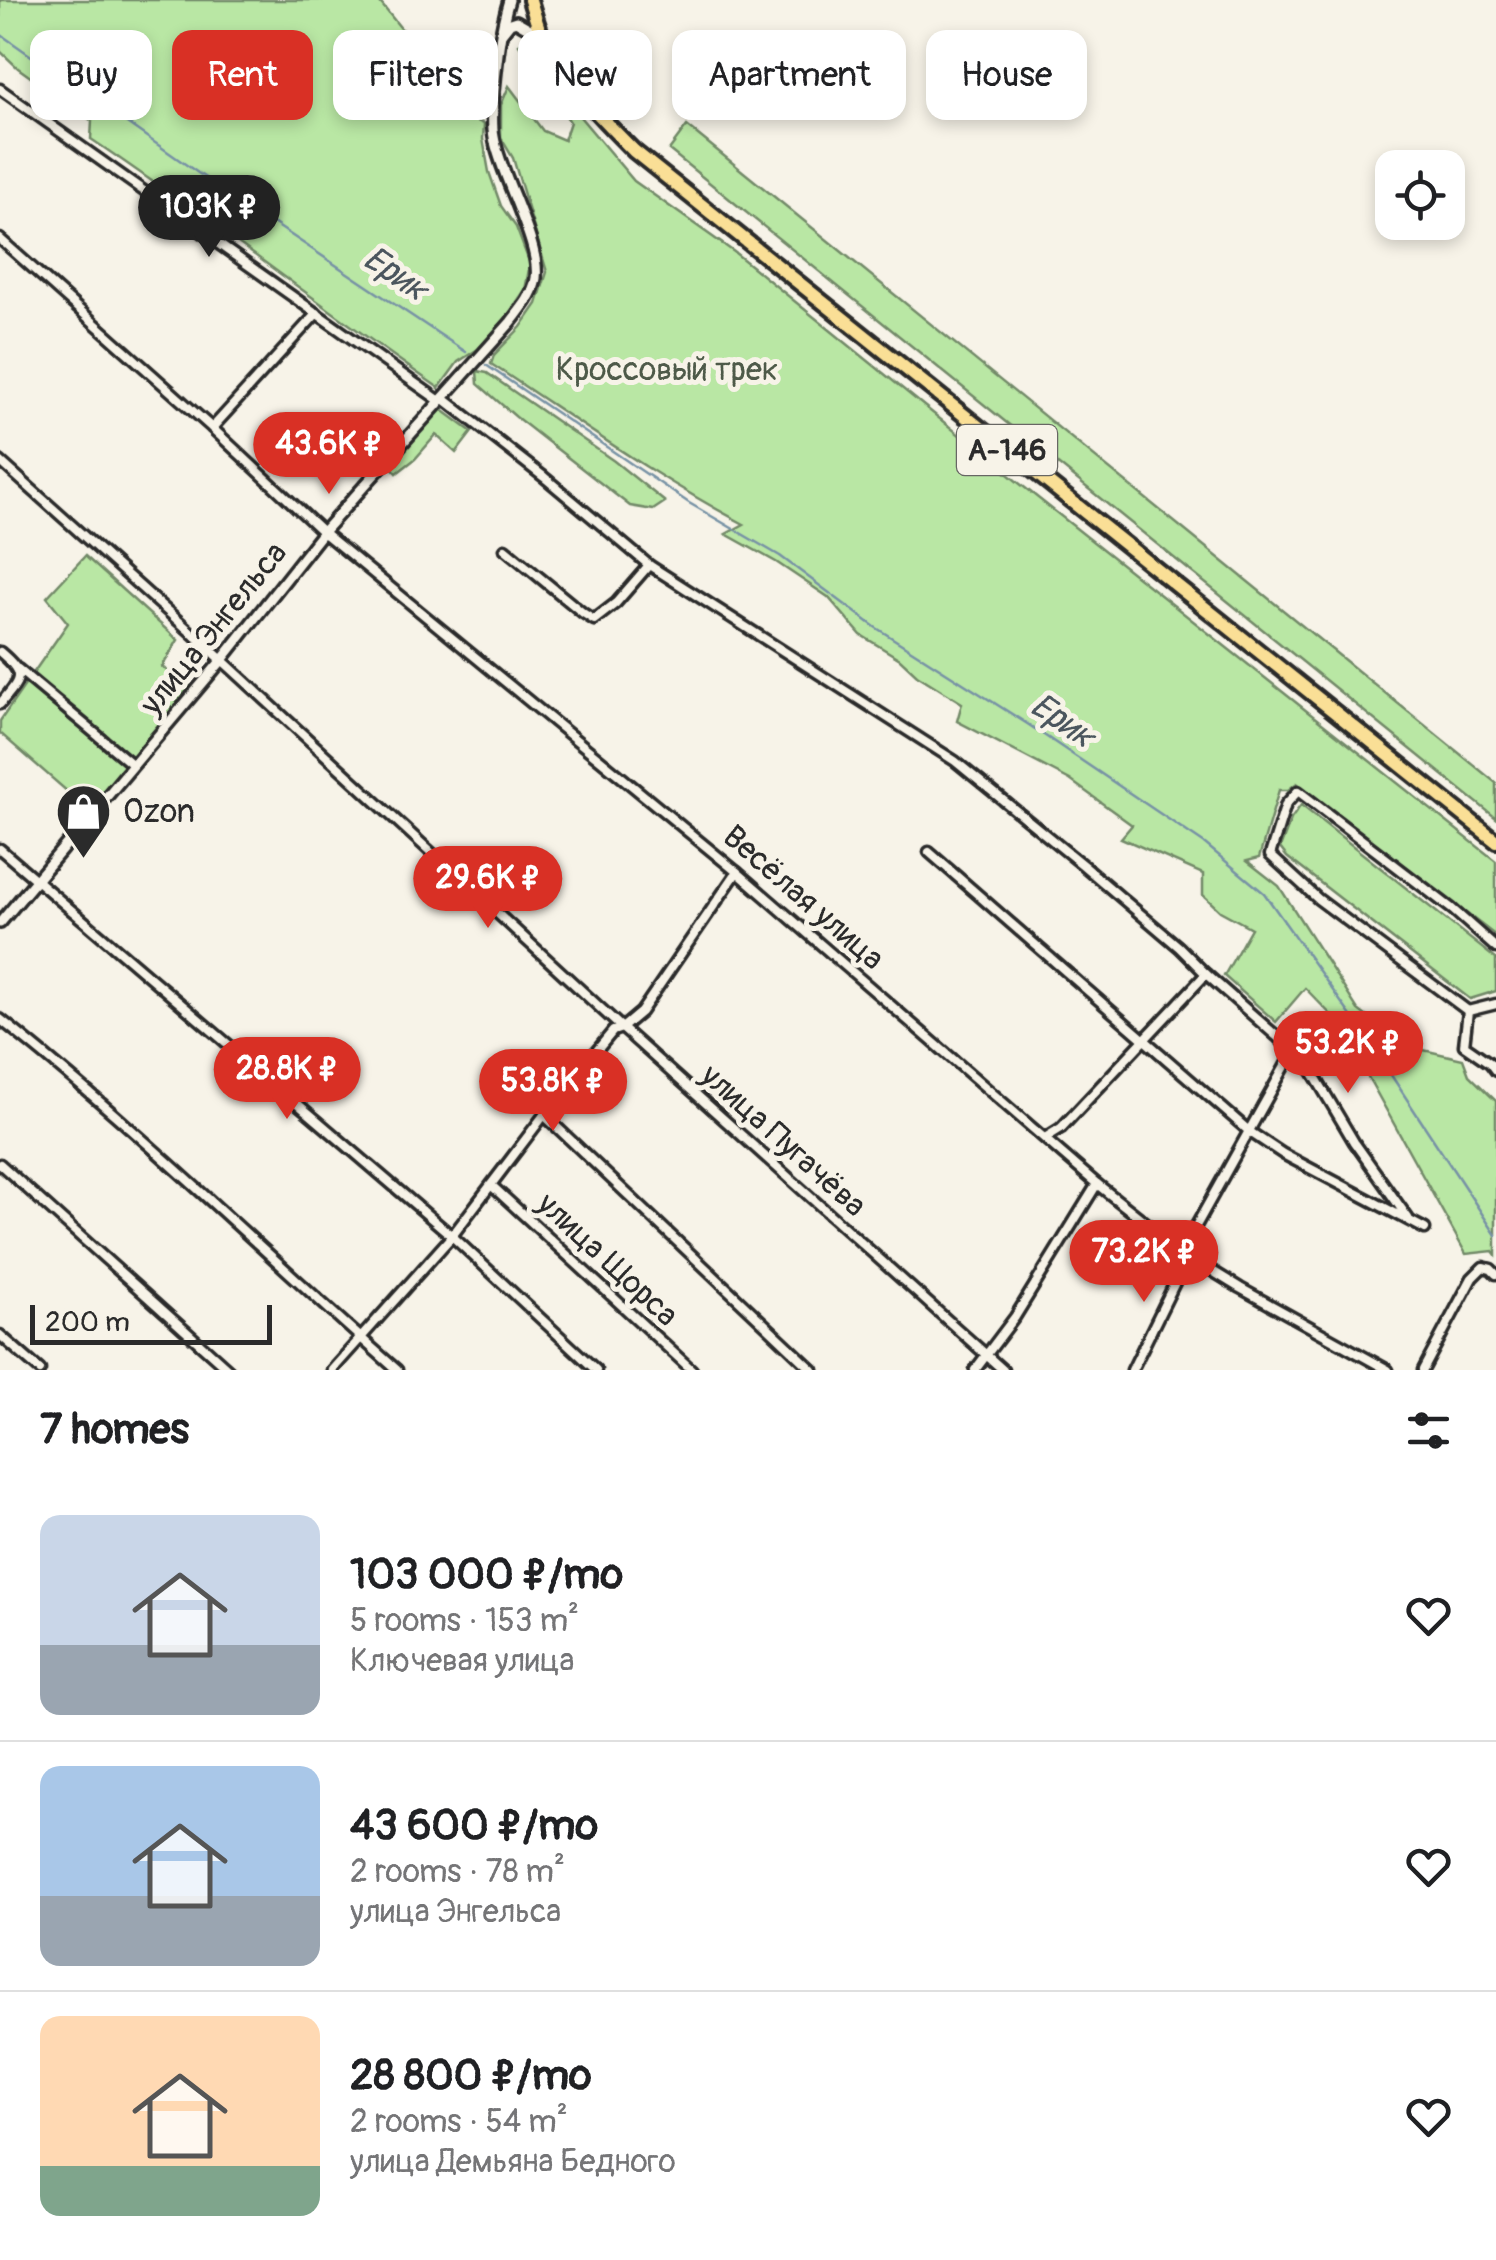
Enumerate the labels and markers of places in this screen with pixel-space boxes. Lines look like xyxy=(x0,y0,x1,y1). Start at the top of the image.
pin: 103K ₽ xyxy=(128,175,290,260)
pin: 43.6K ₽ xyxy=(237,412,421,497)
shop icon: Ozon xyxy=(54,781,114,860)
place label: Ozon xyxy=(123,792,195,832)
pin: 29.6K ₽ xyxy=(396,846,580,931)
pin: 53.2K ₽ xyxy=(1256,1011,1440,1096)
pin: 28.8K ₽ xyxy=(195,1037,379,1122)
pin: 53.8K ₽ xyxy=(461,1049,645,1134)
pin: 73.2K ₽ xyxy=(1052,1220,1236,1305)

